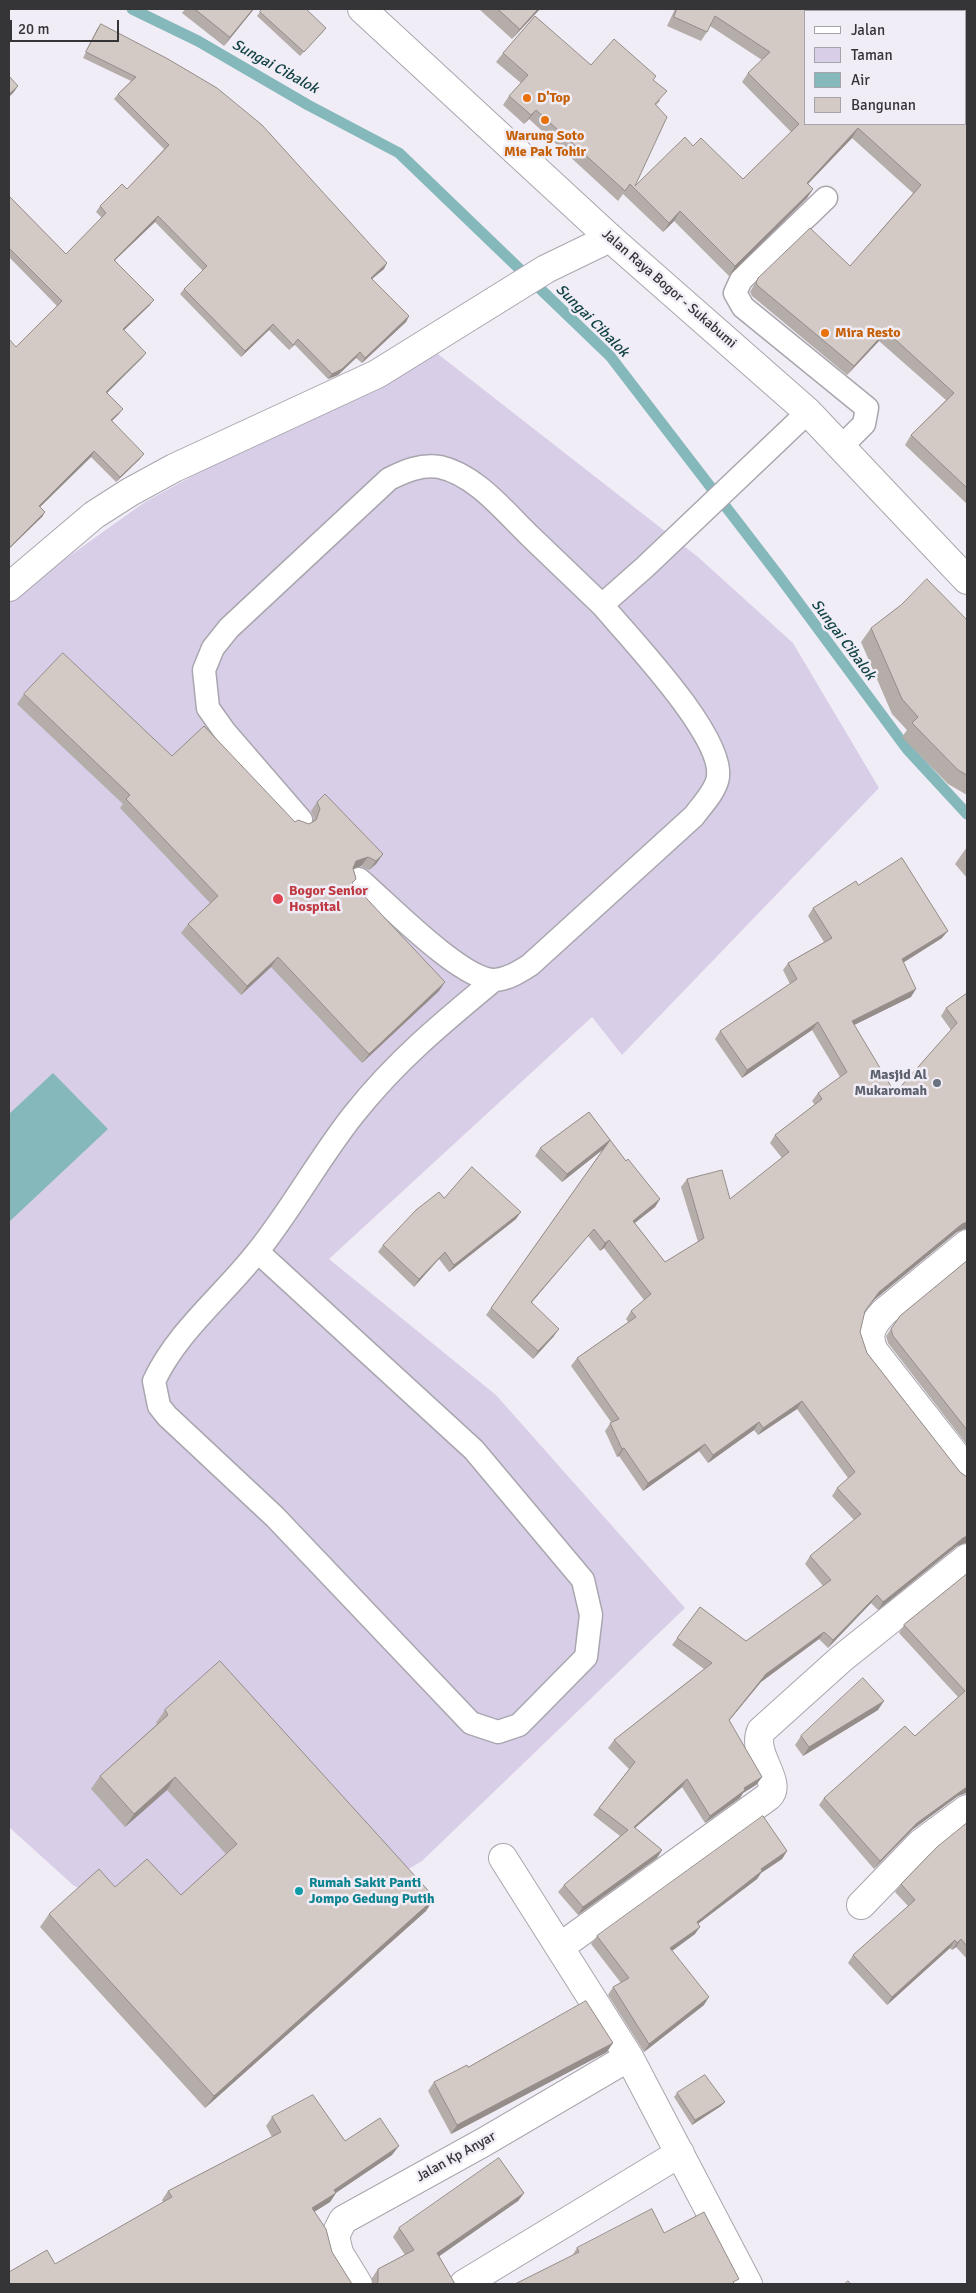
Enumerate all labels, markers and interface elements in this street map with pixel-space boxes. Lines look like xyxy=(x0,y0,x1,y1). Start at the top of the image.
scale bar xyxy=(12,10,121,42)
legend xyxy=(804,10,966,125)
text: 20 m xyxy=(18,20,49,38)
text: Jalan xyxy=(851,21,885,39)
water label: Sungai Cibalok xyxy=(229,36,321,98)
text: Taman xyxy=(851,46,893,64)
text: Air xyxy=(851,71,870,89)
place label: D'Top xyxy=(537,90,570,106)
marker: D'Top xyxy=(521,92,533,104)
text: Bangunan xyxy=(851,96,916,114)
marker: Warung Soto Mie Pak Tohir xyxy=(539,114,551,126)
place label: Warung Soto Mie Pak Tohir xyxy=(504,128,586,160)
street label: Jalan Raya Bogor - Sukabumi xyxy=(598,226,740,352)
water label: Sungai Cibalok xyxy=(552,281,632,361)
place label: Mira Resto xyxy=(835,325,901,341)
marker: Mira Resto xyxy=(819,327,831,339)
water label: Sungai Cibalok xyxy=(807,596,879,684)
place label: Bogor Senior Hospital xyxy=(289,883,368,916)
marker: Bogor Senior Hospital xyxy=(271,892,285,906)
place label: Masjid Al Mukaromah xyxy=(854,1067,927,1100)
marker: Masjid Al Mukaromah xyxy=(931,1077,943,1089)
place label: Rumah Sakit Panti Jompo Gedung Putih xyxy=(309,1875,435,1908)
marker: Rumah Sakit Panti Jompo Gedung Putih xyxy=(293,1885,305,1897)
street label: Jalan Kp Anyar xyxy=(413,2128,499,2186)

